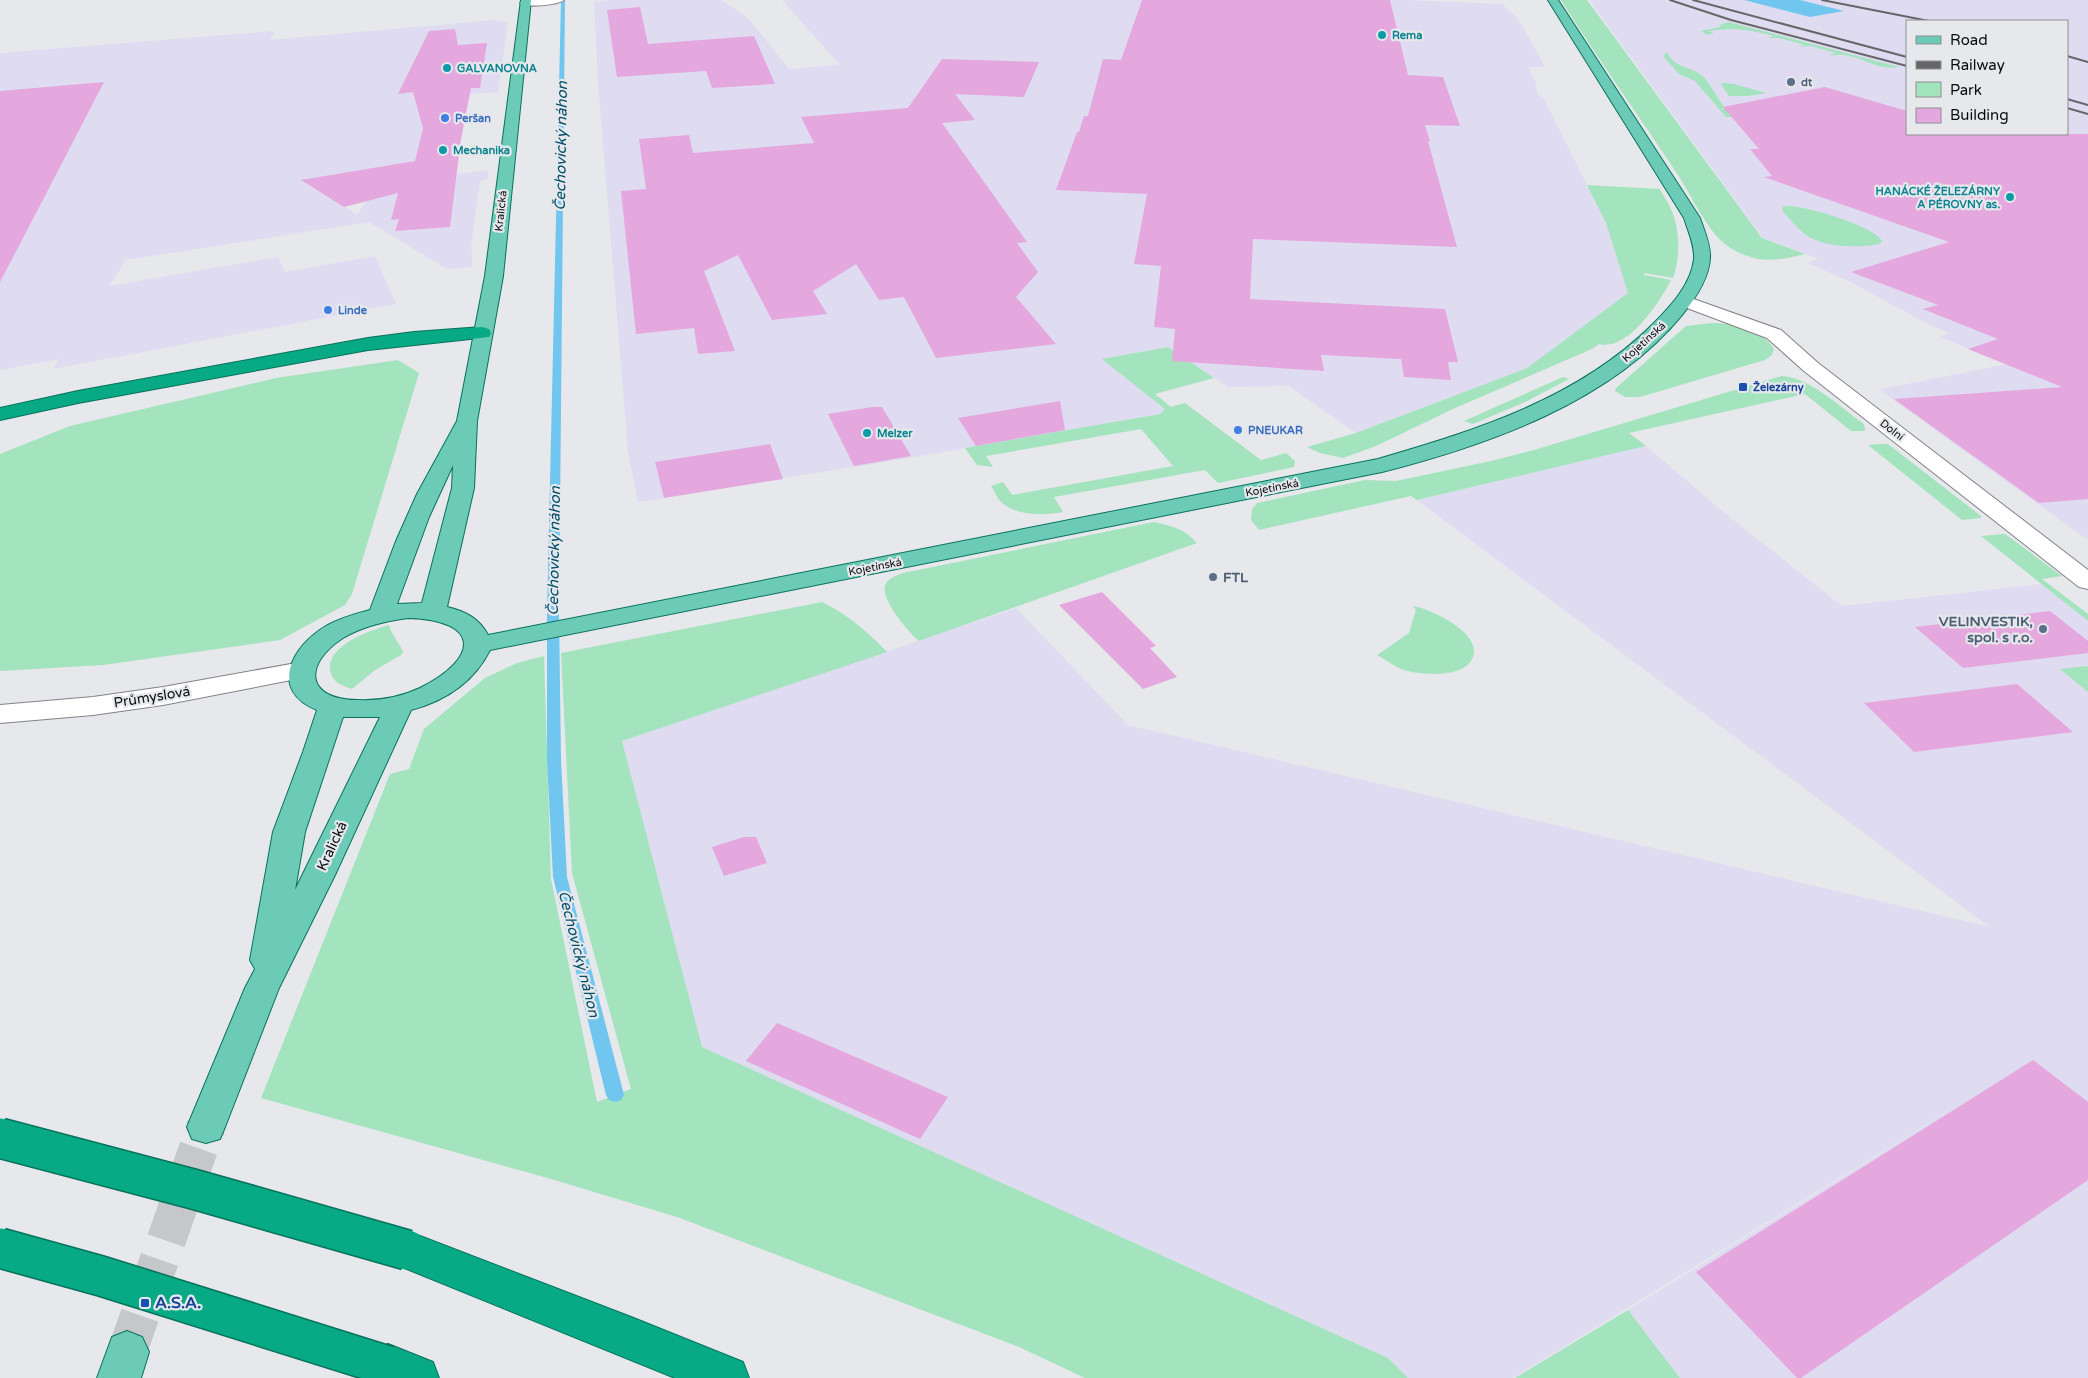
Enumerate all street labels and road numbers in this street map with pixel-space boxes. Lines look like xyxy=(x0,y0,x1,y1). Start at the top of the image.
street label: Kralická xyxy=(492,190,510,232)
street label: Kojetínská xyxy=(1620,319,1668,365)
street label: Dolní xyxy=(1877,417,1907,444)
street label: Kojetínská xyxy=(1244,476,1300,500)
street label: Kojetínská xyxy=(847,555,903,579)
street label: Průmyslová xyxy=(113,683,191,711)
street label: Kralická xyxy=(313,819,351,873)

